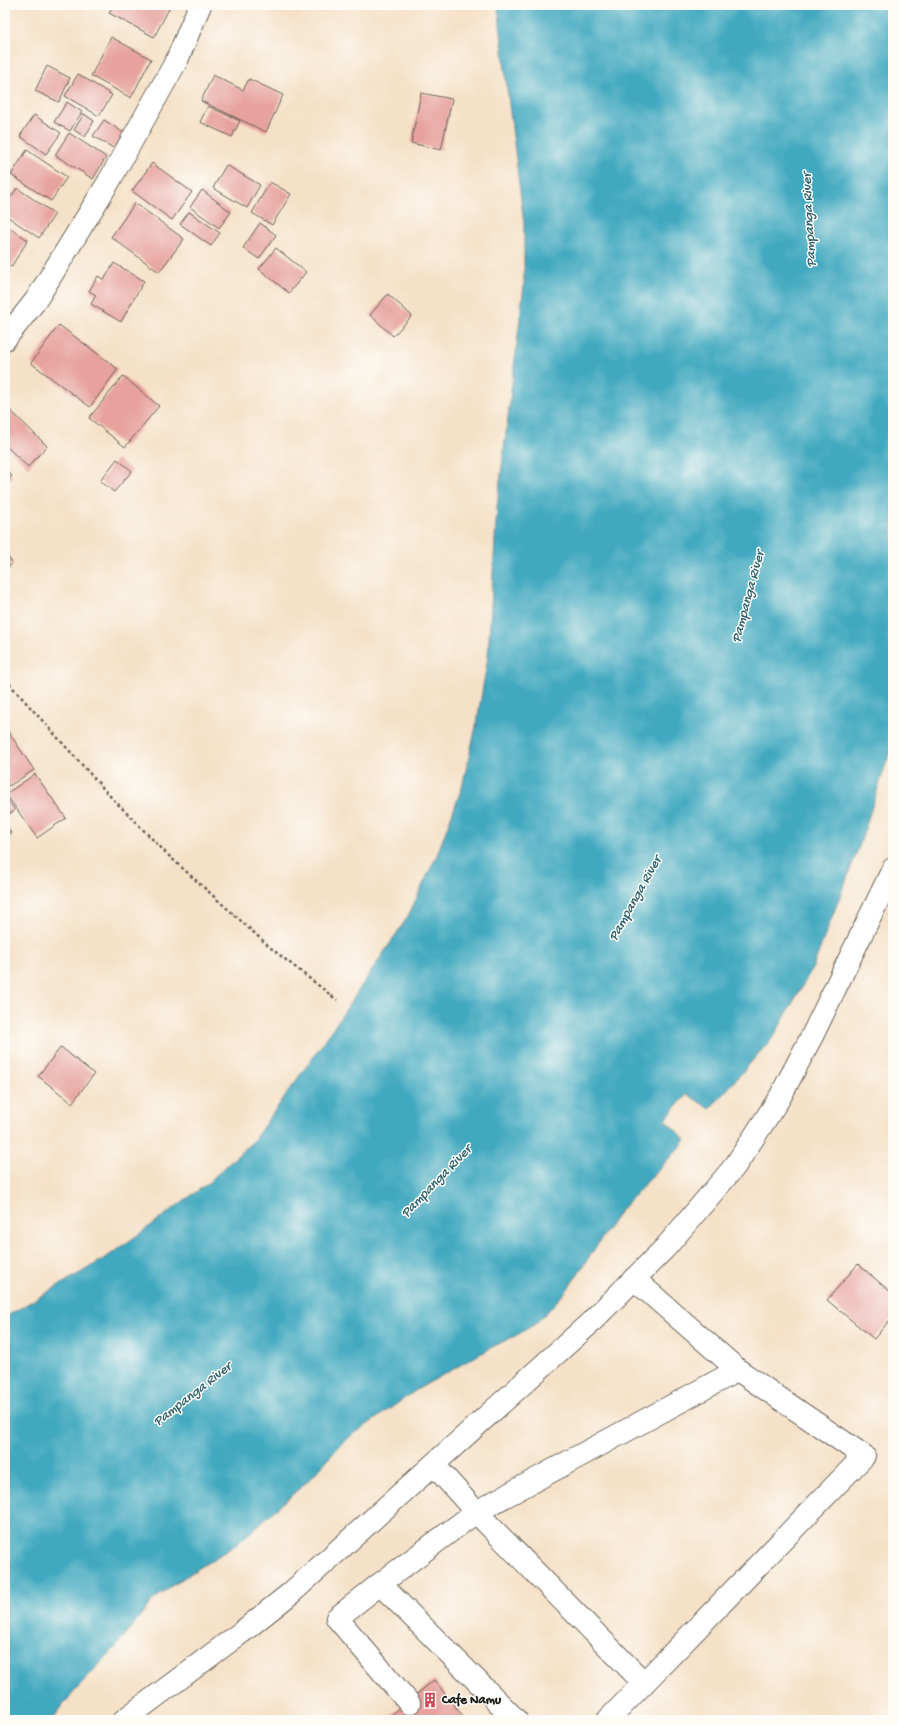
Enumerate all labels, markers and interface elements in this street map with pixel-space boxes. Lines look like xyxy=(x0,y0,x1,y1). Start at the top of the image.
water label: Pampanga River xyxy=(799,169,821,268)
water label: Pampanga River xyxy=(729,546,770,645)
water label: Pampanga River xyxy=(606,851,668,944)
water label: Pampanga River xyxy=(398,1140,478,1222)
water label: Pampanga River xyxy=(151,1357,238,1431)
building icon: Cafe Namu xyxy=(421,1691,439,1709)
place label: Cafe Namu xyxy=(441,1692,502,1708)

